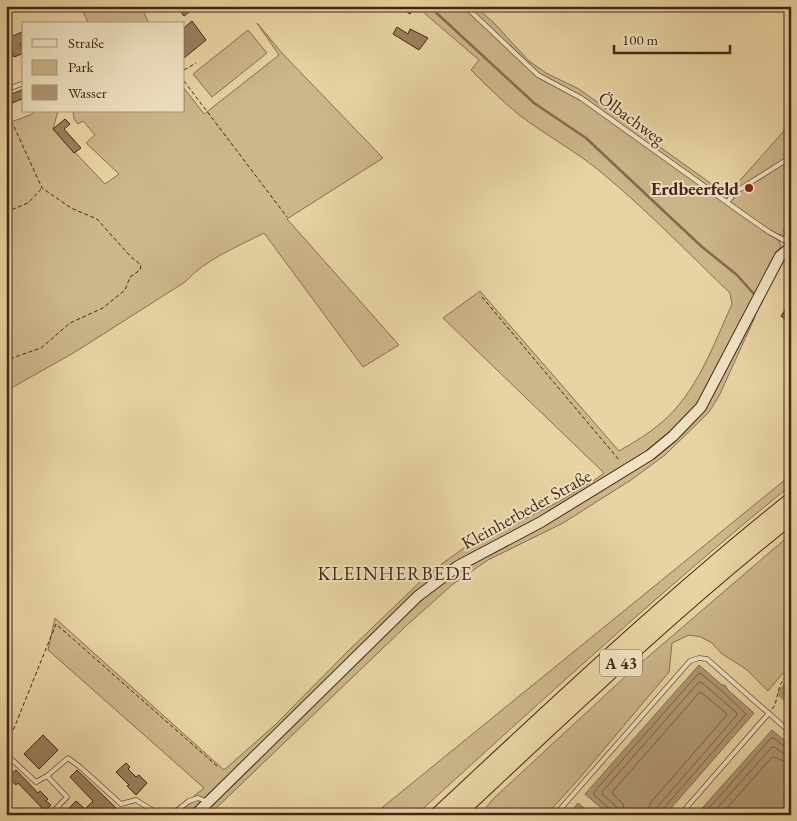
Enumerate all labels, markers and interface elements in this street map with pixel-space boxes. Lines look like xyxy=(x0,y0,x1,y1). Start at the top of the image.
legend xyxy=(22,22,185,112)
scale bar xyxy=(614,22,731,54)
text: 100 m xyxy=(622,30,659,49)
text: Straße xyxy=(68,33,104,52)
text: Park xyxy=(68,57,95,76)
text: Wasser xyxy=(68,83,107,102)
street label: Ölbachweg xyxy=(594,86,670,150)
place label: Erdbeerfeld xyxy=(651,177,739,200)
marker: Erdbeerfeld xyxy=(743,182,755,194)
street label: Kleinherbeder Straße xyxy=(457,464,595,554)
district label: KLEINHERBEDE xyxy=(318,561,472,586)
road number: A 43 xyxy=(600,650,642,676)

